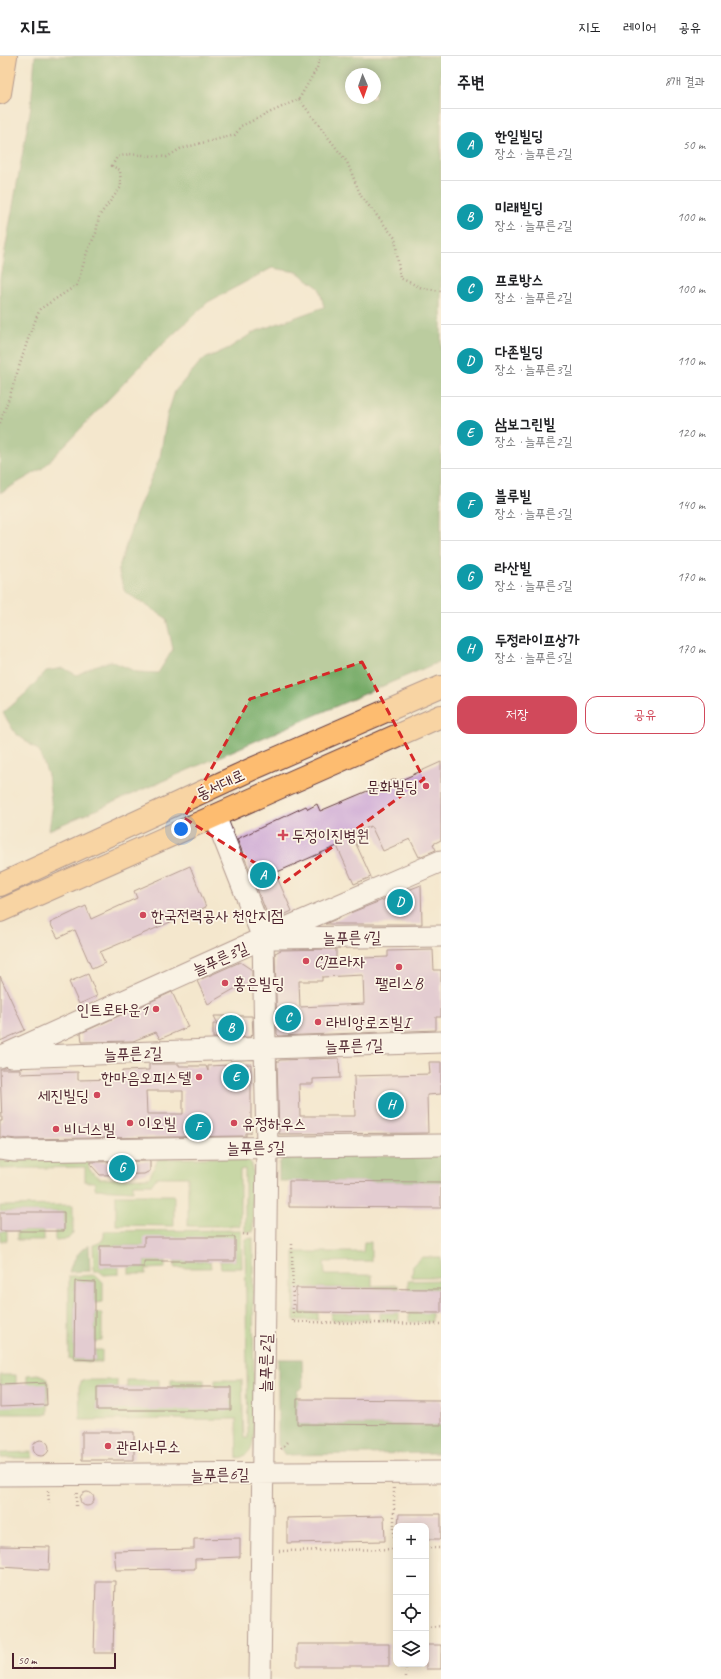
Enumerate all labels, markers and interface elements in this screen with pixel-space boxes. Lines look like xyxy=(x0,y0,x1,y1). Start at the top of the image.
text: 지도 xyxy=(20,15,51,39)
text: 지도 xyxy=(578,19,601,36)
text: 레이어 xyxy=(623,19,656,36)
text: 공유 xyxy=(678,19,701,36)
north arrow xyxy=(345,68,381,104)
text: 주변 xyxy=(457,72,484,93)
text: 8개 결과 xyxy=(665,74,705,90)
text: 한일빌딩 xyxy=(495,127,543,146)
text: A xyxy=(467,137,473,153)
text: 50 m xyxy=(683,137,705,153)
text: 장소 · 늘푸른2길 xyxy=(495,146,572,162)
text: 미래빌딩 xyxy=(495,199,543,218)
text: B xyxy=(467,209,473,225)
text: 100 m xyxy=(677,209,705,225)
text: 장소 · 늘푸른2길 xyxy=(495,218,572,234)
text: 프로방스 xyxy=(495,271,543,290)
text: C xyxy=(467,281,473,297)
text: 100 m xyxy=(677,281,705,297)
text: 장소 · 늘푸른2길 xyxy=(495,290,572,306)
text: 다존빌딩 xyxy=(495,343,543,362)
text: D xyxy=(466,353,474,369)
text: 110 m xyxy=(677,353,705,369)
text: 장소 · 늘푸른3길 xyxy=(495,362,572,378)
text: 삼보그린빌 xyxy=(495,415,555,434)
text: E xyxy=(467,425,473,441)
text: 120 m xyxy=(677,425,705,441)
text: 장소 · 늘푸른2길 xyxy=(495,434,572,450)
text: 블루빌 xyxy=(495,487,531,506)
text: F xyxy=(467,497,473,513)
text: 140 m xyxy=(677,497,705,513)
text: 장소 · 늘푸른5길 xyxy=(495,506,572,522)
text: 라산빌 xyxy=(495,559,531,578)
text: G xyxy=(467,569,473,585)
text: 170 m xyxy=(677,569,705,585)
text: 장소 · 늘푸른5길 xyxy=(495,578,572,594)
text: 두정라이프상가 xyxy=(495,631,580,650)
text: H xyxy=(466,641,474,657)
text: 170 m xyxy=(677,641,705,657)
text: 장소 · 늘푸른5길 xyxy=(495,650,572,666)
button: 저장 xyxy=(457,696,577,734)
button: 공유 xyxy=(585,696,705,734)
street label: 동서대로 xyxy=(193,765,248,805)
place label: 문화빌딩 xyxy=(367,777,418,797)
marker: 문화빌딩 xyxy=(421,781,431,791)
your location xyxy=(171,819,191,839)
place label: 두정이진병원 xyxy=(292,826,369,846)
marker: 두정이진병원 xyxy=(277,829,289,841)
pin: A xyxy=(250,860,276,890)
pin: D xyxy=(387,887,413,917)
place label: 한국전력공사 천안지점 xyxy=(151,906,284,926)
marker: 한국전력공사 천안지점 xyxy=(138,910,148,920)
street label: 늘푸른4길 xyxy=(322,927,382,949)
street label: 늘푸른3길 xyxy=(190,938,251,980)
place label: CJ프라자 xyxy=(314,952,365,972)
marker: CJ프라자 xyxy=(301,956,311,966)
marker: 팰리스B xyxy=(394,962,404,972)
place label: 홍은빌딩 xyxy=(233,974,285,994)
place label: 팰리스B xyxy=(376,974,424,994)
marker: 홍은빌딩 xyxy=(220,978,230,988)
place label: 인트로타운1 xyxy=(76,1000,149,1020)
pin: C xyxy=(275,1003,301,1033)
marker: 인트로타운1 xyxy=(151,1004,161,1014)
pin: B xyxy=(218,1013,244,1043)
place label: 라비앙로즈빌I xyxy=(326,1013,413,1033)
marker: 라비앙로즈빌I xyxy=(313,1017,323,1027)
street label: 늘푸른1길 xyxy=(324,1035,384,1057)
street label: 늘푸른2길 xyxy=(103,1043,163,1065)
pin: E xyxy=(223,1062,249,1092)
place label: 한마음오피스텔 xyxy=(101,1068,191,1088)
marker: 한마음오피스텔 xyxy=(194,1072,204,1082)
place label: 세진빌딩 xyxy=(38,1086,89,1106)
marker: 세진빌딩 xyxy=(92,1090,102,1100)
pin: H xyxy=(378,1090,404,1120)
pin: F xyxy=(185,1112,211,1142)
place label: 이오빌 xyxy=(138,1114,177,1134)
place label: 유정하우스 xyxy=(242,1114,306,1134)
marker: 이오빌 xyxy=(125,1118,135,1128)
marker: 유정하우스 xyxy=(229,1118,239,1128)
place label: 비너스빌 xyxy=(64,1120,116,1140)
marker: 비너스빌 xyxy=(51,1124,61,1134)
street label: 늘푸른5길 xyxy=(226,1137,286,1159)
pin: G xyxy=(109,1153,135,1183)
street label: 늘푸른2길 xyxy=(255,1333,277,1393)
place label: 관리사무소 xyxy=(116,1437,180,1457)
marker: 관리사무소 xyxy=(103,1441,113,1451)
street label: 늘푸른6길 xyxy=(190,1464,250,1486)
map controls xyxy=(393,1523,429,1667)
button: + xyxy=(393,1523,429,1559)
button: − xyxy=(393,1559,429,1595)
button: locate xyxy=(393,1595,429,1631)
button: layers xyxy=(393,1631,429,1667)
scale bar xyxy=(12,1651,116,1670)
text: 50 m xyxy=(18,1653,37,1667)

